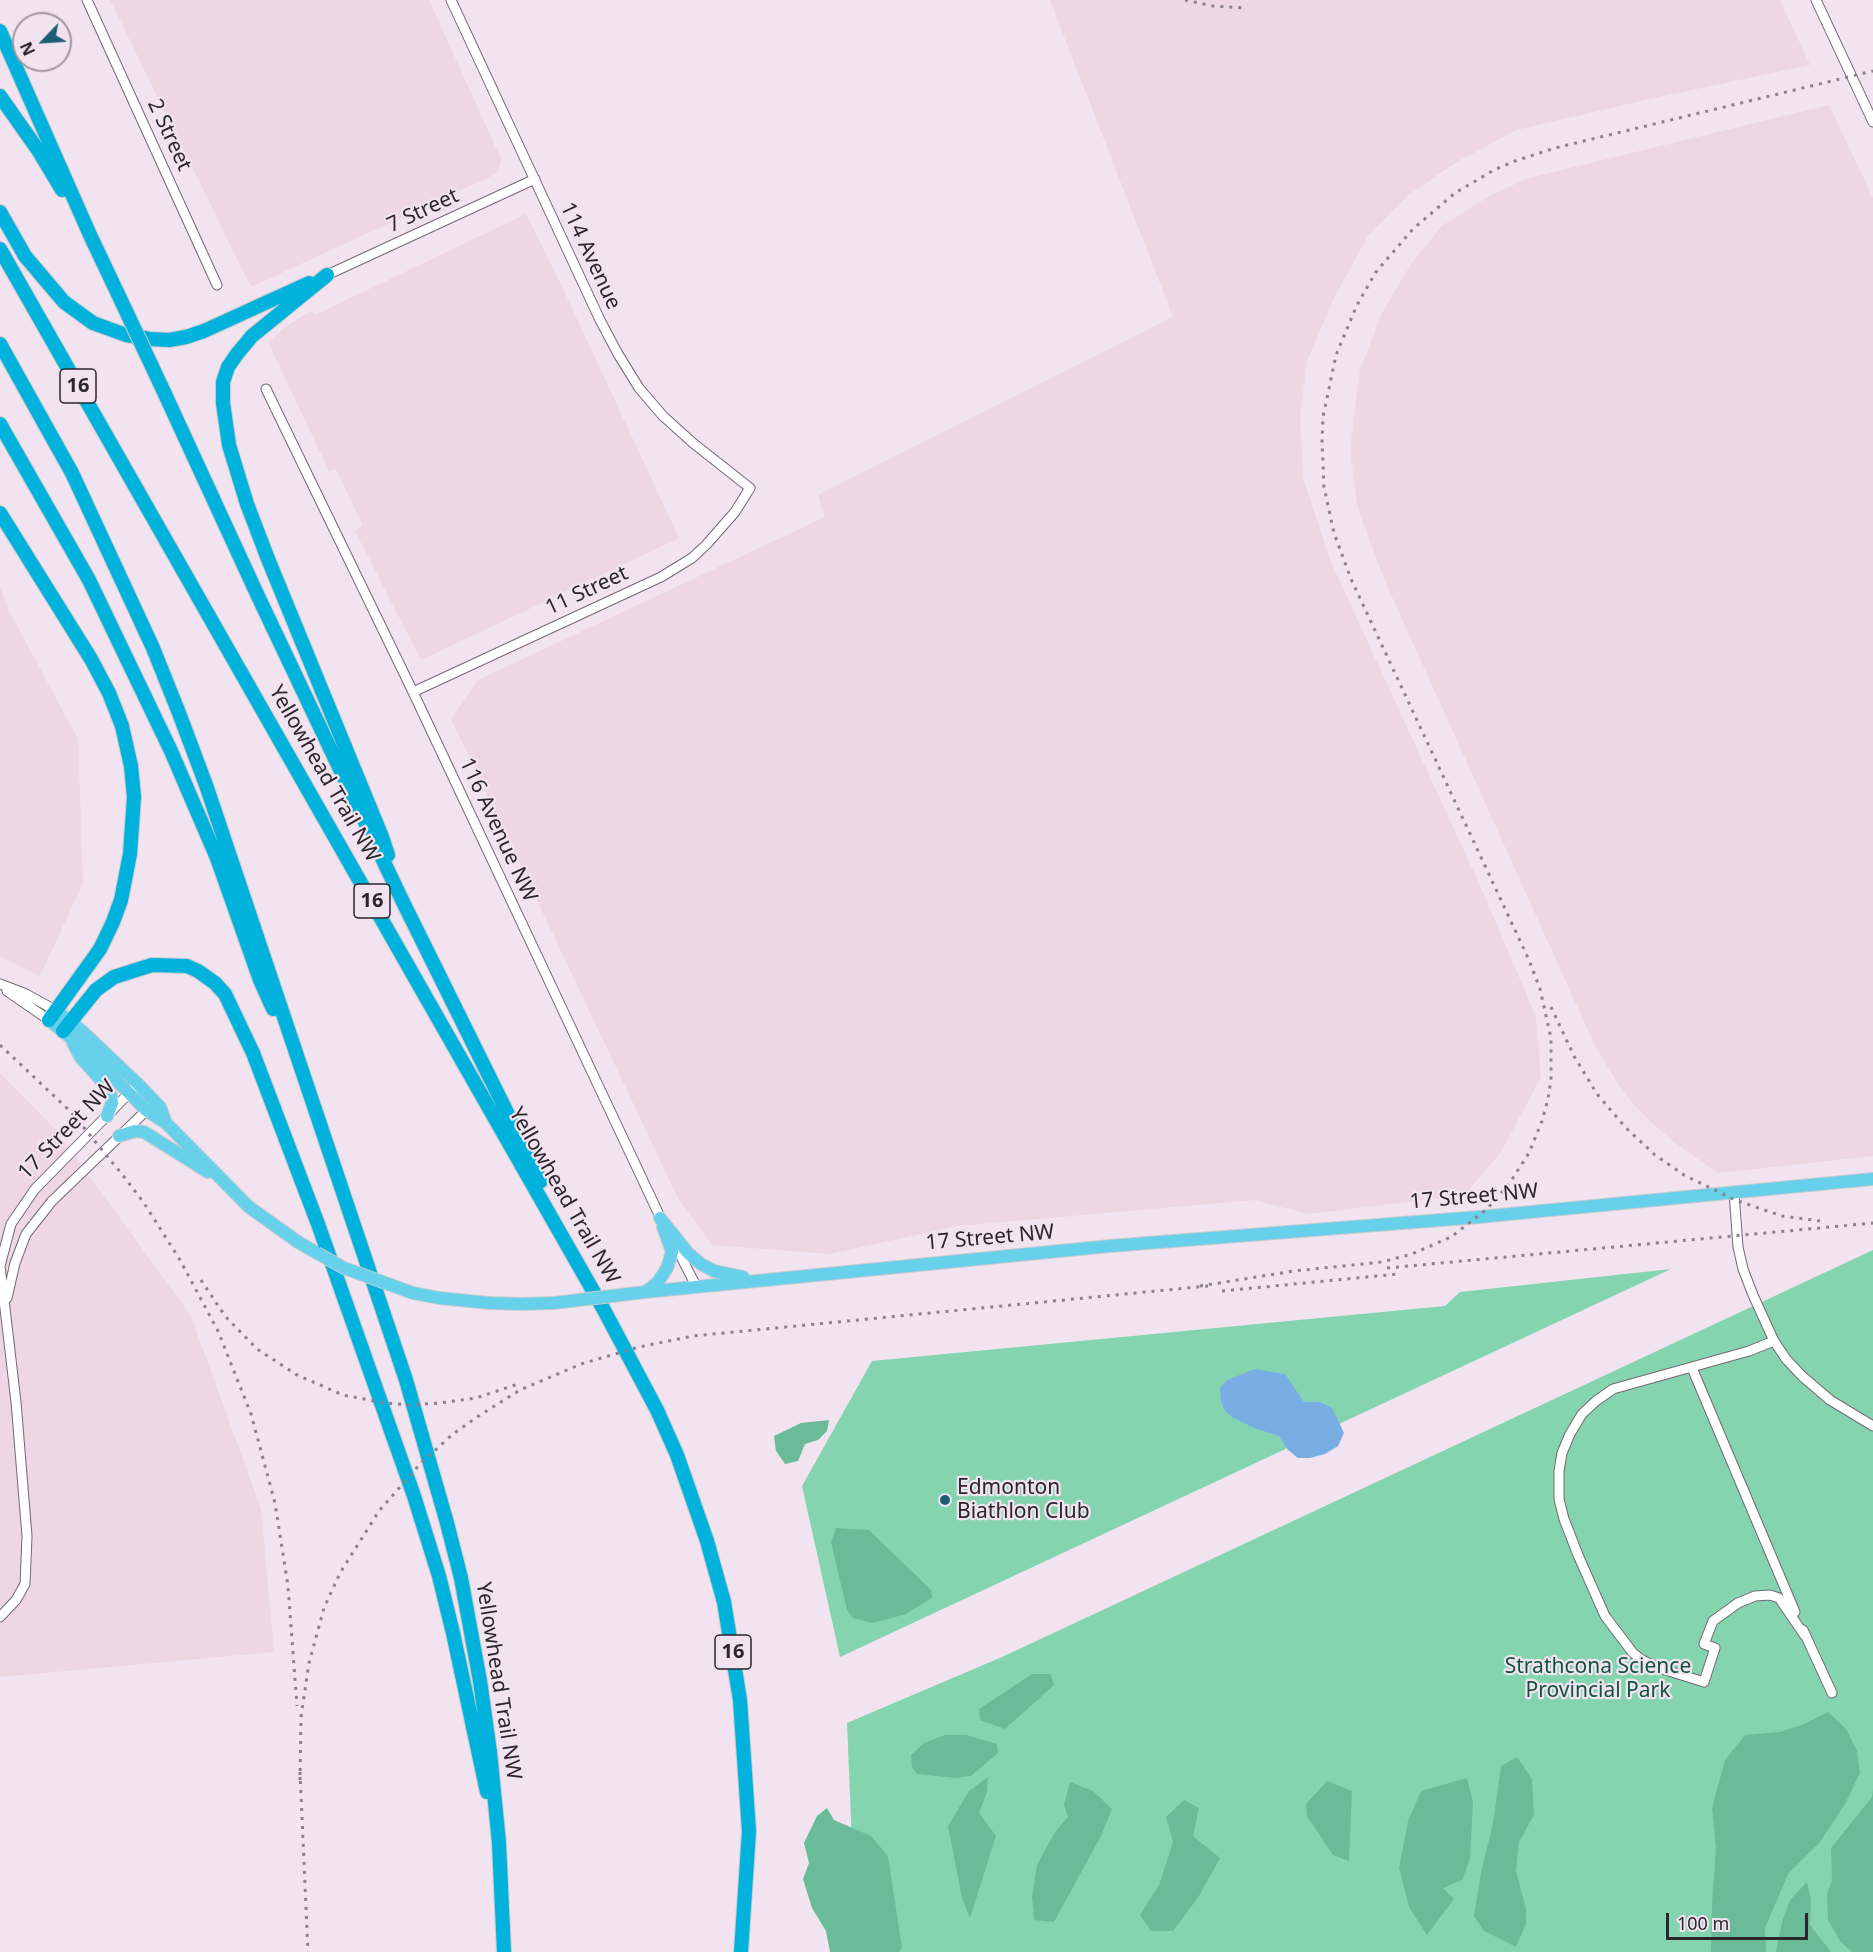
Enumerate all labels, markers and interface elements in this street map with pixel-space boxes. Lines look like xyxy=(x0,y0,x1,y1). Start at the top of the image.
north arrow xyxy=(12,12,72,72)
text: N xyxy=(15,38,40,59)
street label: 2 Street xyxy=(141,95,197,175)
street label: 7 Street xyxy=(383,183,463,239)
street label: 114 Avenue xyxy=(554,198,626,314)
road number: 16 xyxy=(60,369,96,403)
street label: 11 Street xyxy=(542,561,632,621)
street label: Yellowhead Trail NW xyxy=(263,681,385,867)
street label: 116 Avenue NW xyxy=(454,754,542,906)
road number: 16 xyxy=(354,884,390,918)
street label: 17 Street NW xyxy=(13,1075,121,1185)
street label: Yellowhead Trail NW xyxy=(503,1103,625,1289)
street label: 17 Street NW xyxy=(1409,1179,1539,1215)
street label: 17 Street NW xyxy=(925,1220,1055,1256)
place label: Edmonton Biathlon Club xyxy=(957,1475,1090,1525)
marker: Edmonton Biathlon Club xyxy=(938,1493,952,1507)
street label: Yellowhead Trail NW xyxy=(470,1580,526,1782)
road number: 16 xyxy=(715,1635,751,1669)
park label: Strathcona Science Provincial Park xyxy=(1505,1654,1691,1704)
scale bar xyxy=(1669,1901,1812,1939)
text: 100 m xyxy=(1677,1911,1729,1935)

